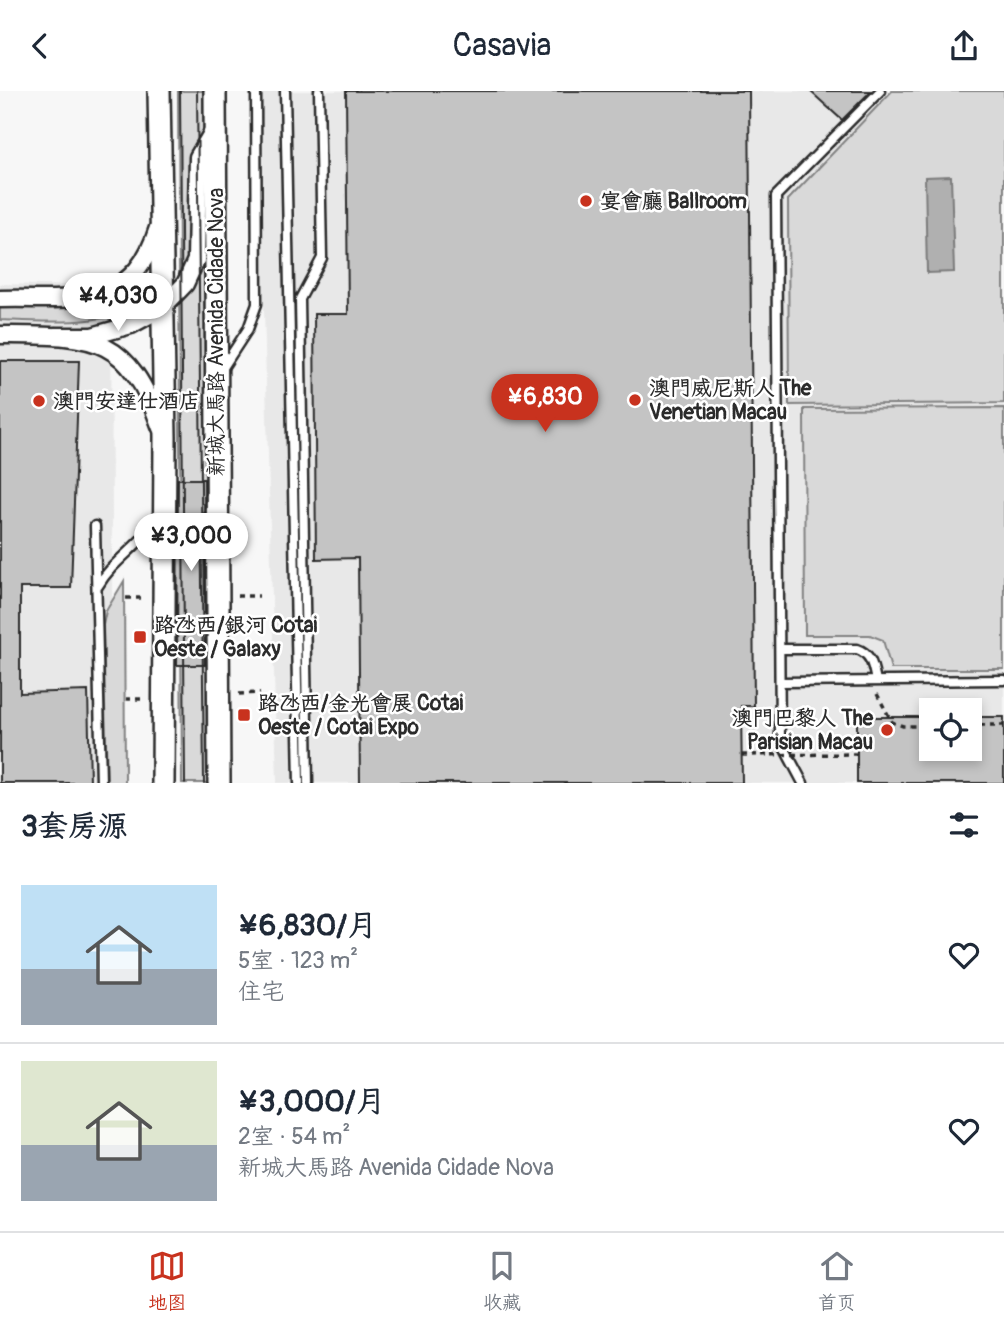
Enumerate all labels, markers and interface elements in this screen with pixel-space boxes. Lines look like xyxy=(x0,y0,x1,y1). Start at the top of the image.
text: Casavia xyxy=(453,26,551,66)
icon: back xyxy=(21,27,59,65)
icon: share xyxy=(945,27,983,65)
street label: 新城大馬路 Avenida Cidade Nova xyxy=(203,188,230,476)
place label: 宴會廳 Ballroom xyxy=(600,188,747,215)
marker: 宴會廳 Ballroom xyxy=(578,193,594,209)
pin: ¥4,030 xyxy=(61,273,175,333)
text: ¥4,030 xyxy=(78,281,158,310)
pin: ¥6,830 xyxy=(488,375,602,434)
place label: 澳門威尼斯人 The Venetian Macau xyxy=(649,375,812,426)
text: ¥6,830 xyxy=(507,382,583,411)
place label: 澳門安達仕酒店 xyxy=(53,388,200,415)
marker: 澳門威尼斯人 The Venetian Macau xyxy=(627,392,643,408)
marker: 澳門安達仕酒店 xyxy=(31,393,47,409)
pin: ¥3,000 xyxy=(134,513,248,573)
text: ¥3,000 xyxy=(150,521,232,550)
place label: 路氹西/銀河 Cotai Oeste / Galaxy xyxy=(154,612,318,663)
marker: 路氹西/銀河 Cotai Oeste / Galaxy xyxy=(132,629,148,645)
place label: 路氹西/金光會展 Cotai Oeste / Cotai Expo xyxy=(258,690,464,741)
map controls xyxy=(919,698,982,761)
button: locate xyxy=(919,698,982,761)
place label: 澳門巴黎人 The Parisian Macau xyxy=(732,705,874,756)
marker: 路氹西/金光會展 Cotai Oeste / Cotai Expo xyxy=(236,707,252,723)
marker: 澳門巴黎人 The Parisian Macau xyxy=(879,722,895,738)
icon: filters xyxy=(945,806,983,844)
text: 3套房源 xyxy=(21,808,128,845)
text: ¥6,830/月 xyxy=(238,907,377,944)
icon: home xyxy=(77,913,161,997)
icon: heart xyxy=(945,936,983,974)
text: 5室 · 123 m² xyxy=(238,946,358,975)
text: 住宅 xyxy=(238,977,284,1006)
text: ¥3,000/月 xyxy=(238,1083,385,1120)
icon: home xyxy=(77,1089,161,1173)
icon: heart xyxy=(945,1112,983,1150)
text: 2室 · 54 m² xyxy=(238,1122,350,1151)
text: 新城大馬路 Avenida Cidade Nova xyxy=(238,1153,554,1182)
tab: 地图 xyxy=(148,1247,186,1315)
tab: 收藏 xyxy=(483,1247,521,1315)
tab: 首页 xyxy=(818,1247,856,1315)

